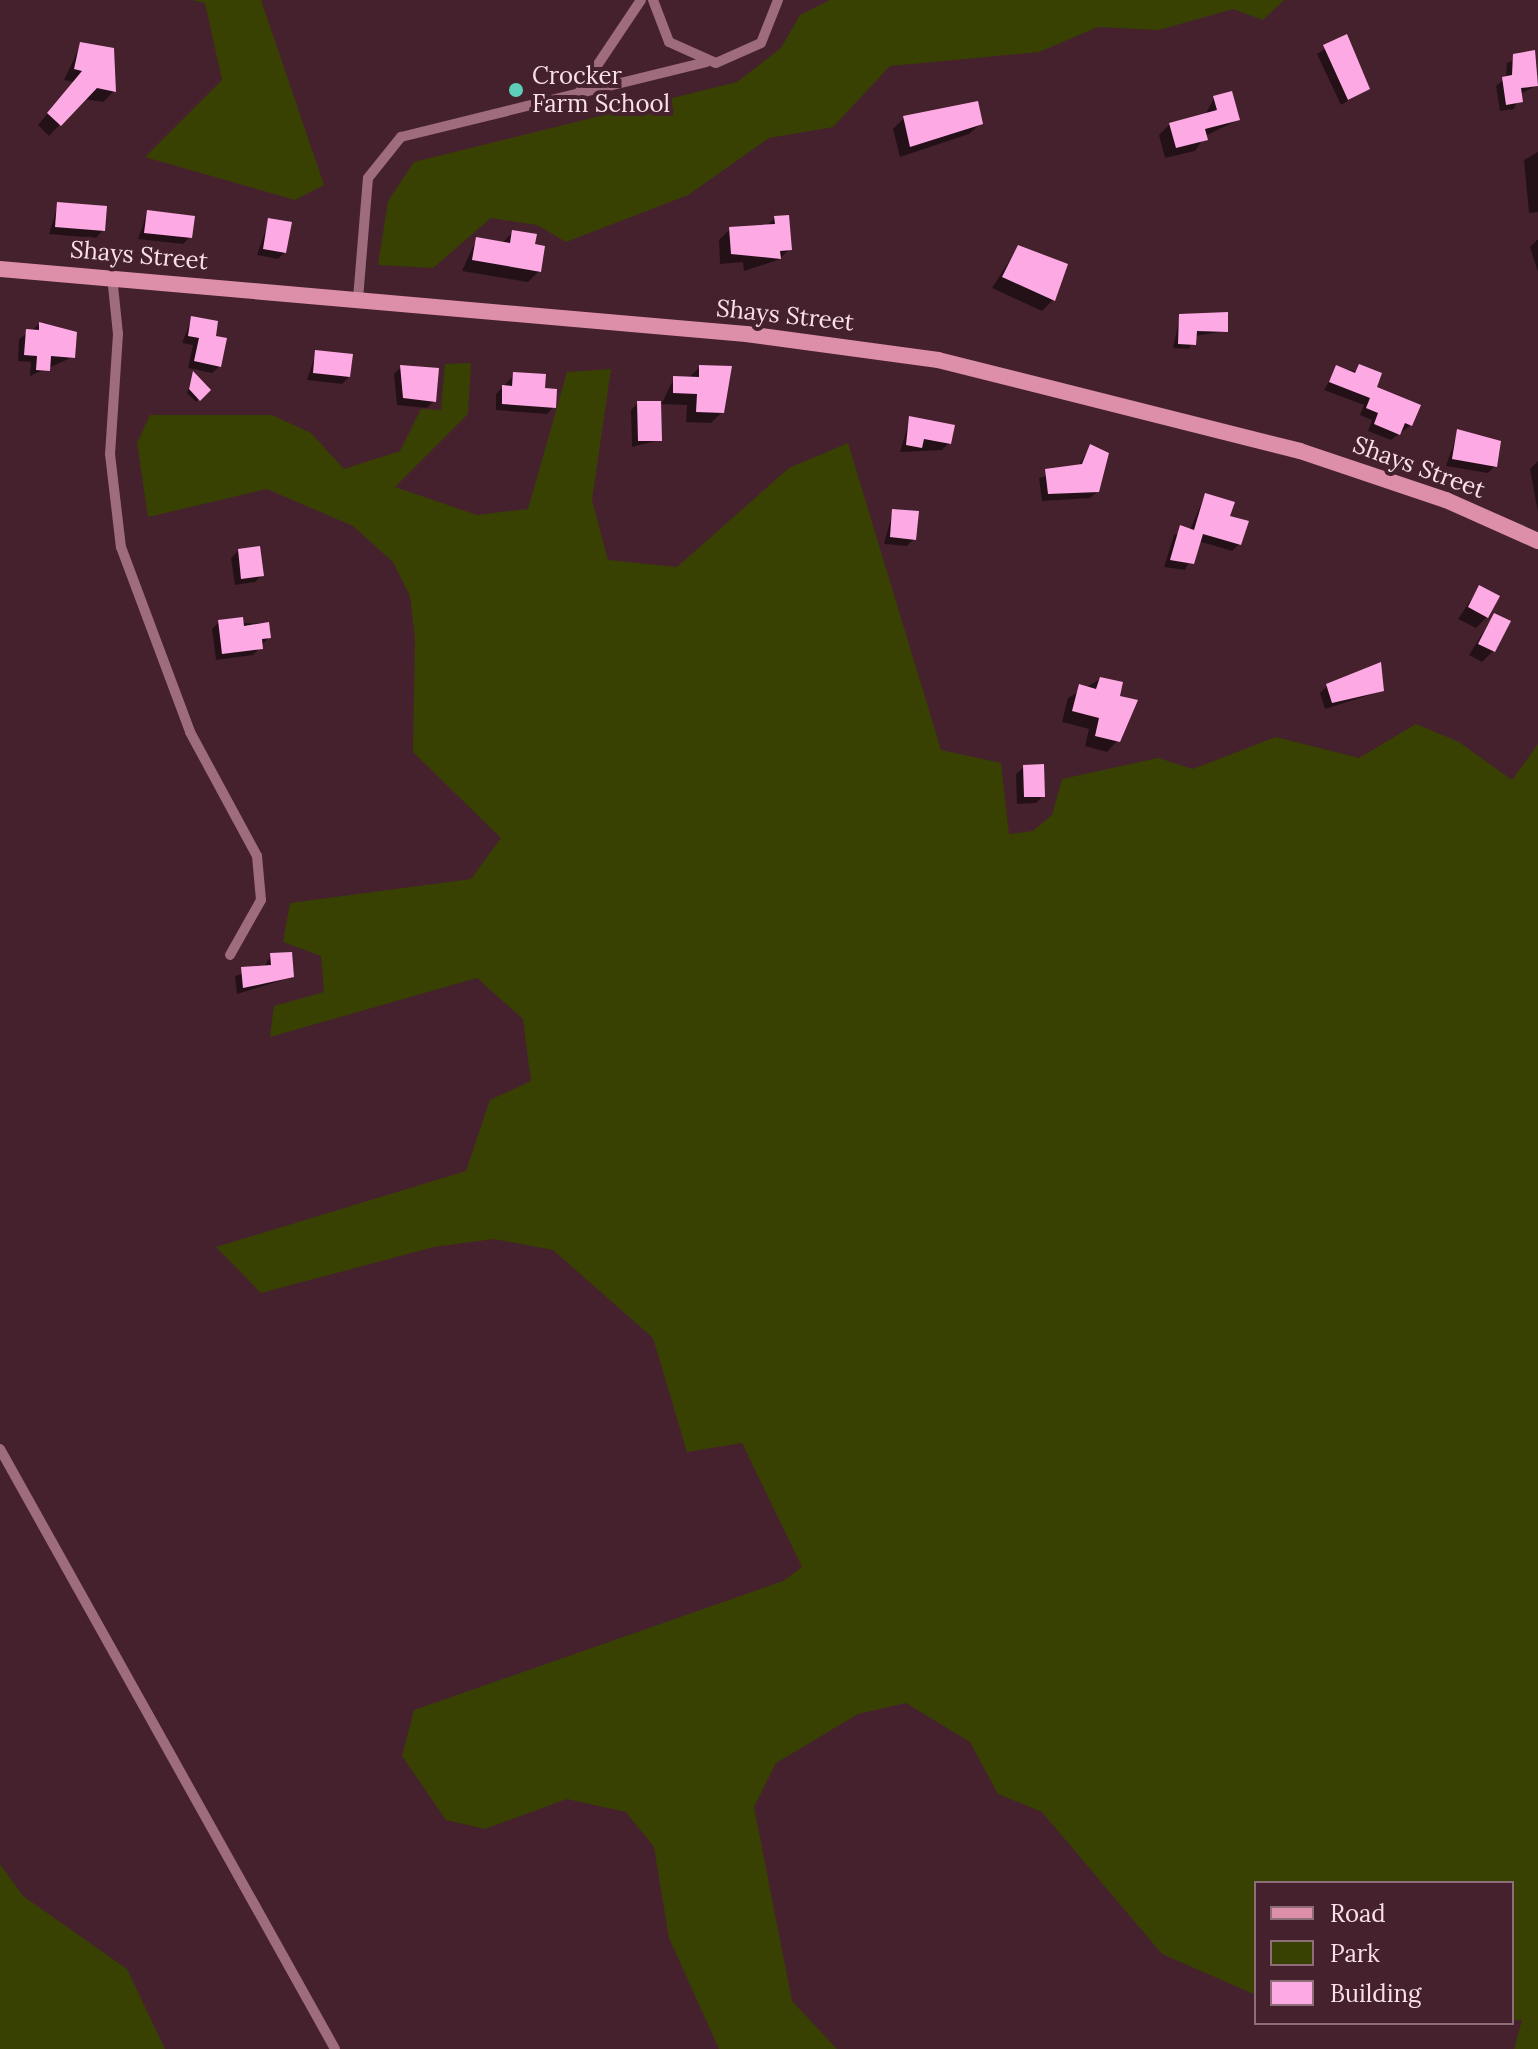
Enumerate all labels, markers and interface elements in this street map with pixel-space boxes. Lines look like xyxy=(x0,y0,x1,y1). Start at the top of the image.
place label: Crocker Farm School xyxy=(532,62,670,118)
marker: Crocker Farm School xyxy=(507,81,525,99)
street label: Shays Street xyxy=(69,235,209,275)
street label: Shays Street xyxy=(715,293,855,337)
street label: Shays Street xyxy=(1349,430,1489,504)
legend xyxy=(1254,1881,1514,2025)
text: Road xyxy=(1330,1898,1386,1929)
text: Park xyxy=(1330,1938,1380,1969)
text: Building xyxy=(1330,1978,1421,2009)

